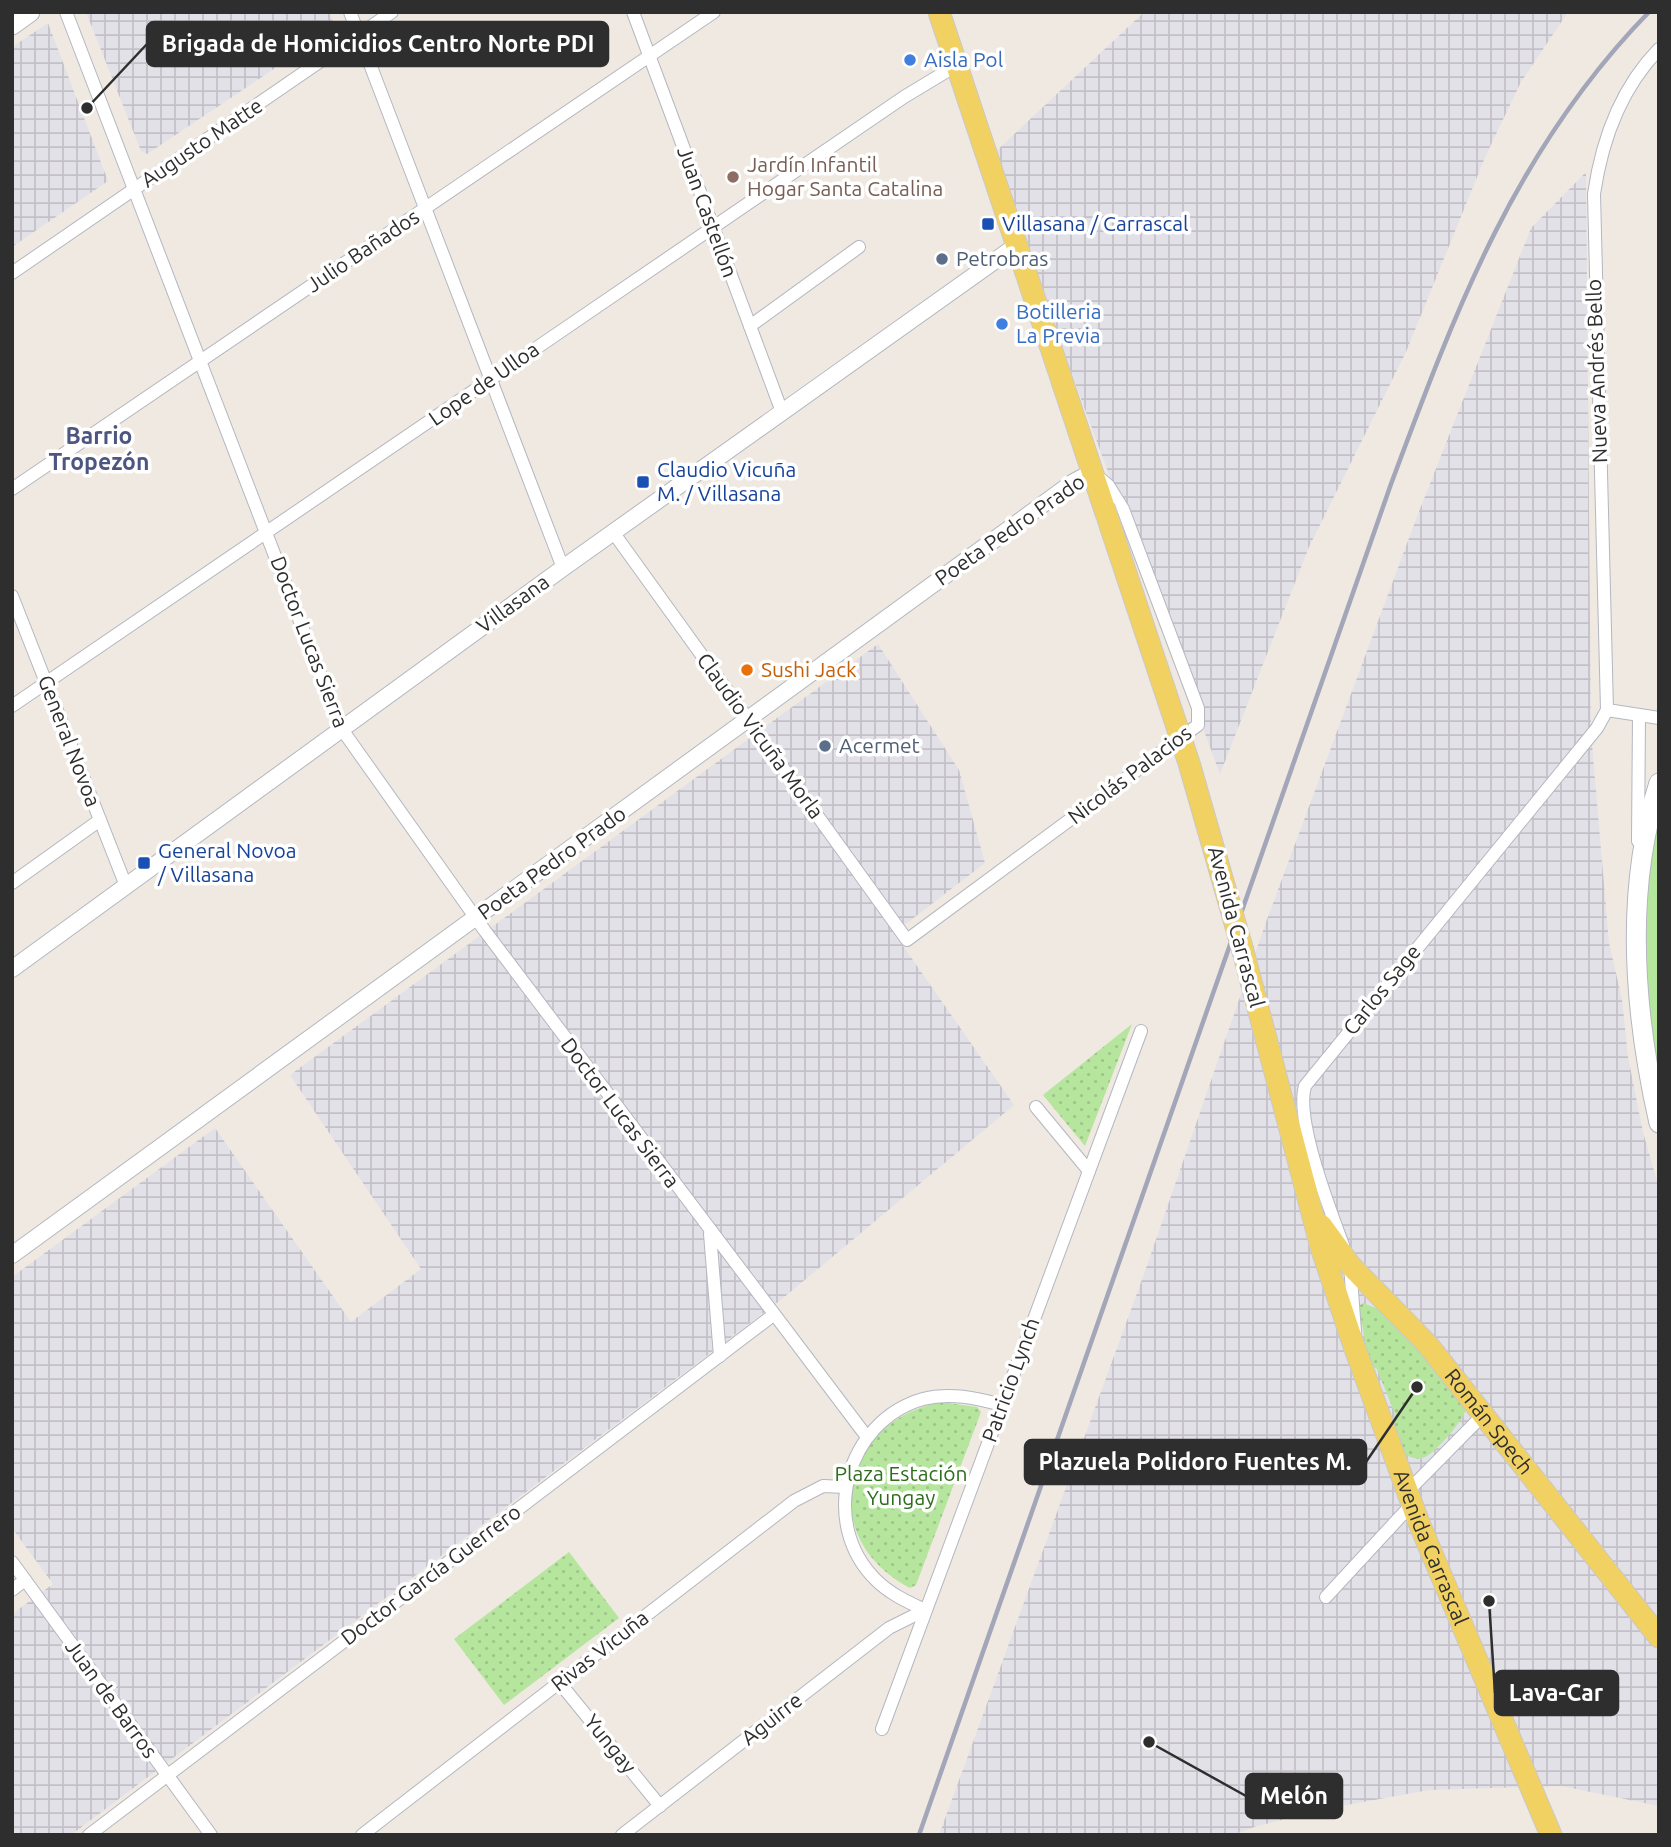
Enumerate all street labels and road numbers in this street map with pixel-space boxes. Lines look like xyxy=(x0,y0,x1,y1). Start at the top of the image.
street label: Augusto Matte xyxy=(136,93,267,192)
street label: Juan Castellón xyxy=(673,143,743,281)
street label: Julio Bañados xyxy=(302,204,423,297)
street label: Nueva Andrés Bello xyxy=(1581,279,1611,463)
street label: Lope de Ulloa xyxy=(424,336,543,430)
street label: Poeta Pedro Prado xyxy=(930,469,1089,590)
street label: Doctor Lucas Sierra xyxy=(266,553,354,731)
street label: Villasana xyxy=(472,569,553,637)
street label: Claudio Vicuña Morla xyxy=(693,648,829,823)
street label: General Novoa xyxy=(34,672,106,810)
street label: Nicolás Palacios xyxy=(1063,720,1196,828)
street label: Poeta Pedro Prado xyxy=(473,800,630,924)
street label: Avenida Carrascal xyxy=(1204,844,1270,1010)
street label: Carlos Sage xyxy=(1338,940,1425,1039)
street label: Doctor Lucas Sierra xyxy=(557,1033,685,1192)
street label: Patricio Lynch xyxy=(976,1314,1044,1445)
street label: Román Spech xyxy=(1440,1364,1539,1479)
street label: Avenida Carrascal xyxy=(1389,1466,1474,1628)
street label: Doctor García Guerrero xyxy=(336,1499,525,1650)
street label: Rivas Vicuña xyxy=(546,1605,653,1696)
street label: Juan de Barros xyxy=(61,1635,163,1762)
street label: Aguirre xyxy=(736,1687,806,1749)
street label: Yungay xyxy=(580,1709,642,1778)

